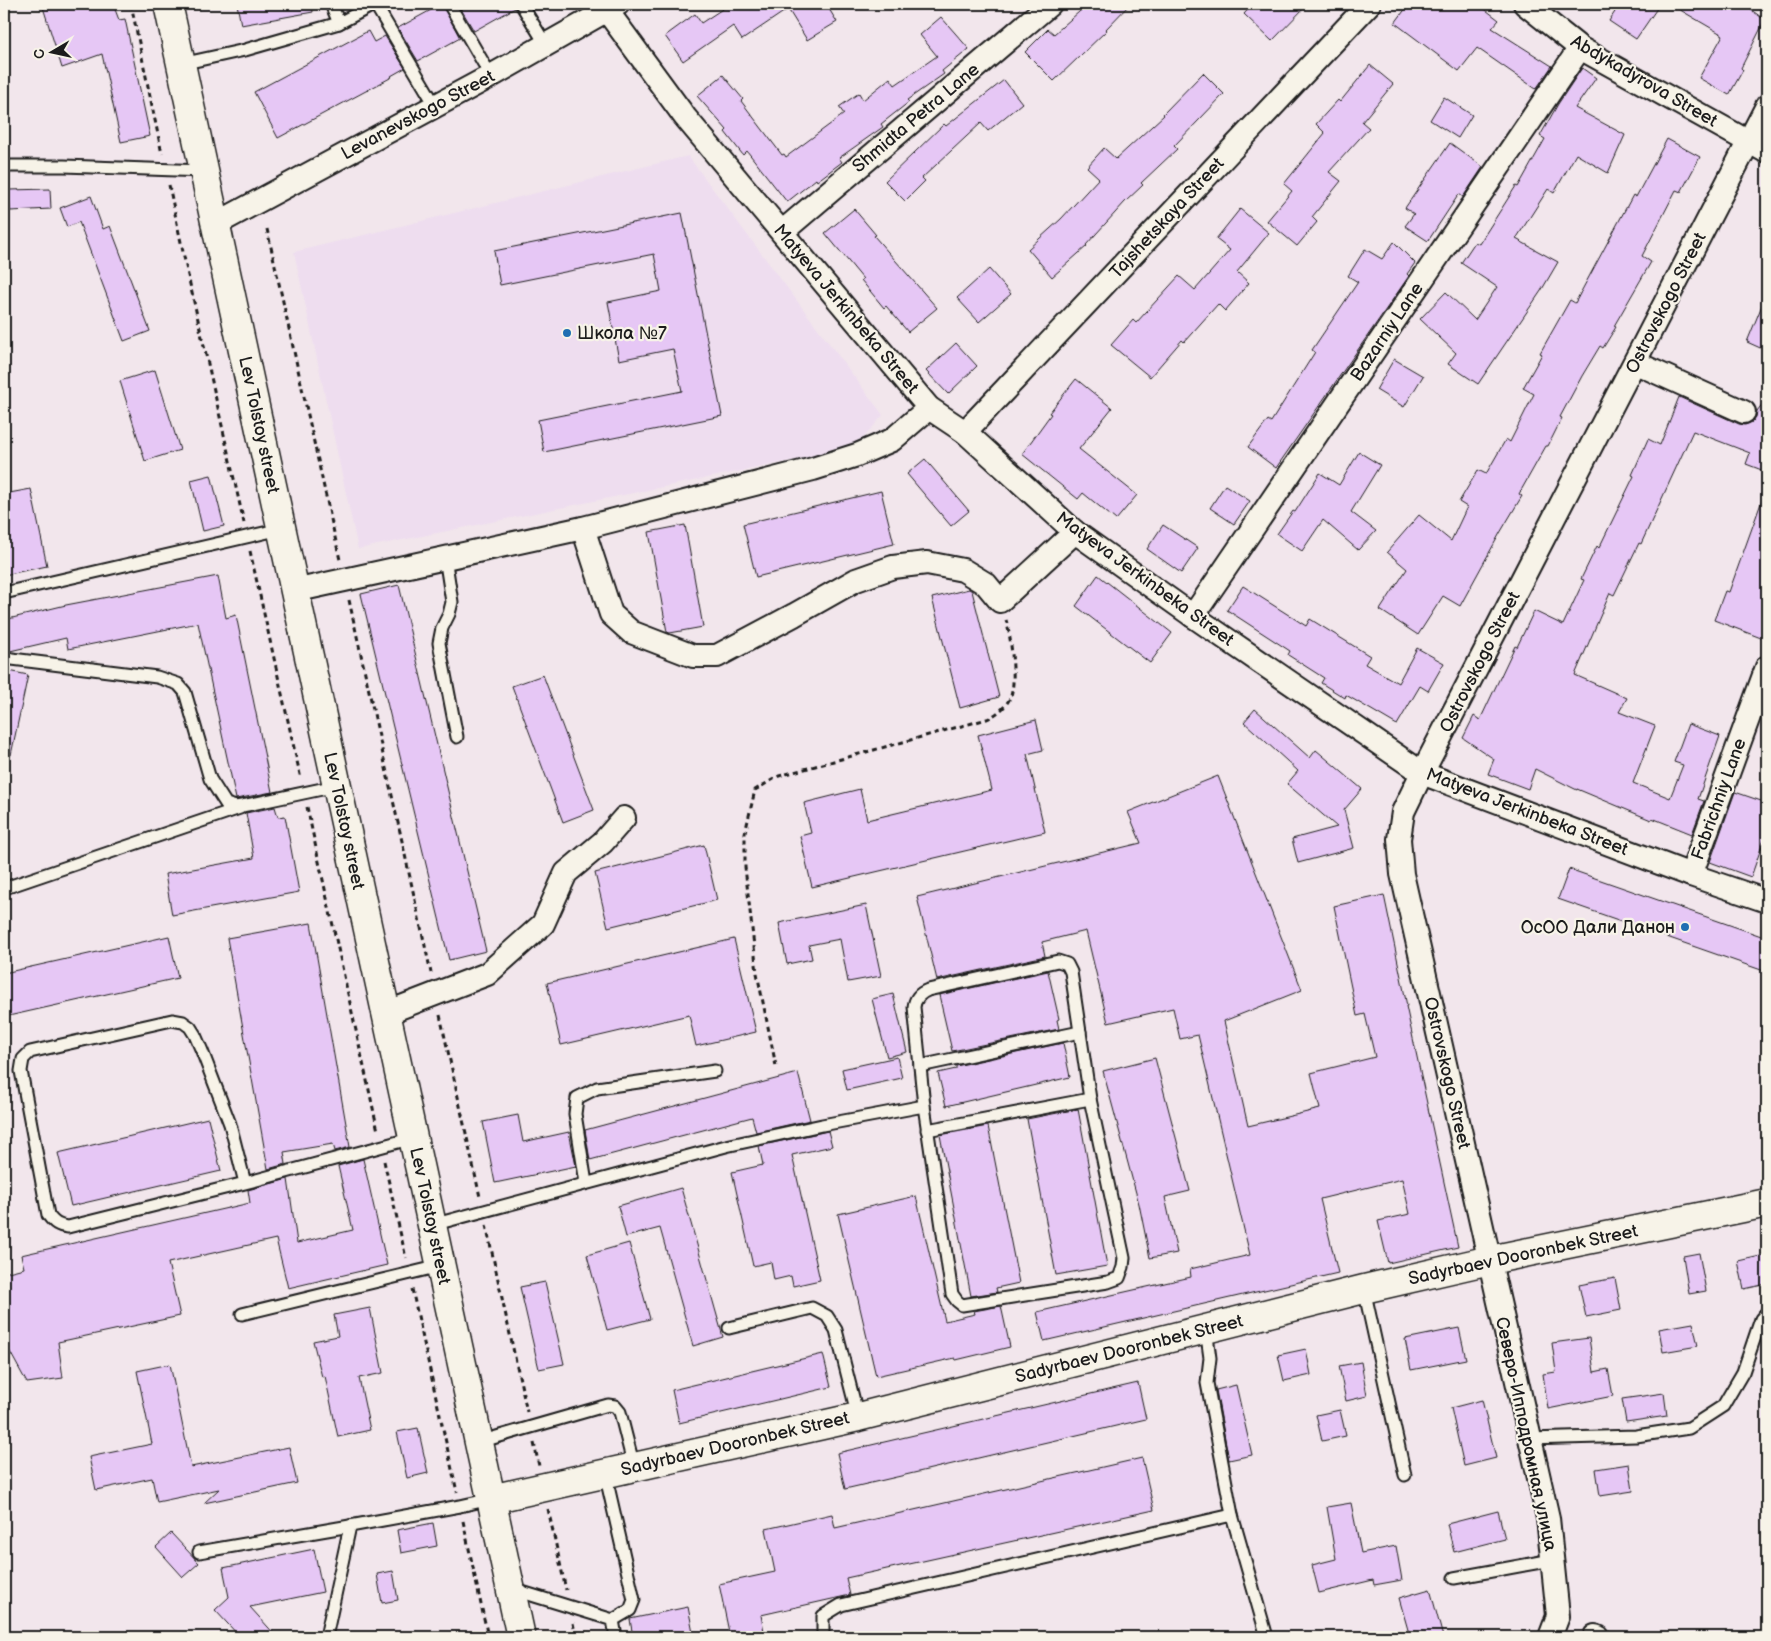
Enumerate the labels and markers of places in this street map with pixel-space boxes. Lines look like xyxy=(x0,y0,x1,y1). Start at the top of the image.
place label: Школа №7 xyxy=(577,323,667,344)
marker: Школа №7 xyxy=(561,327,573,339)
place label: ОсОО Дали Данон xyxy=(1521,917,1675,938)
marker: ОсОО Дали Данон xyxy=(1679,921,1691,933)

